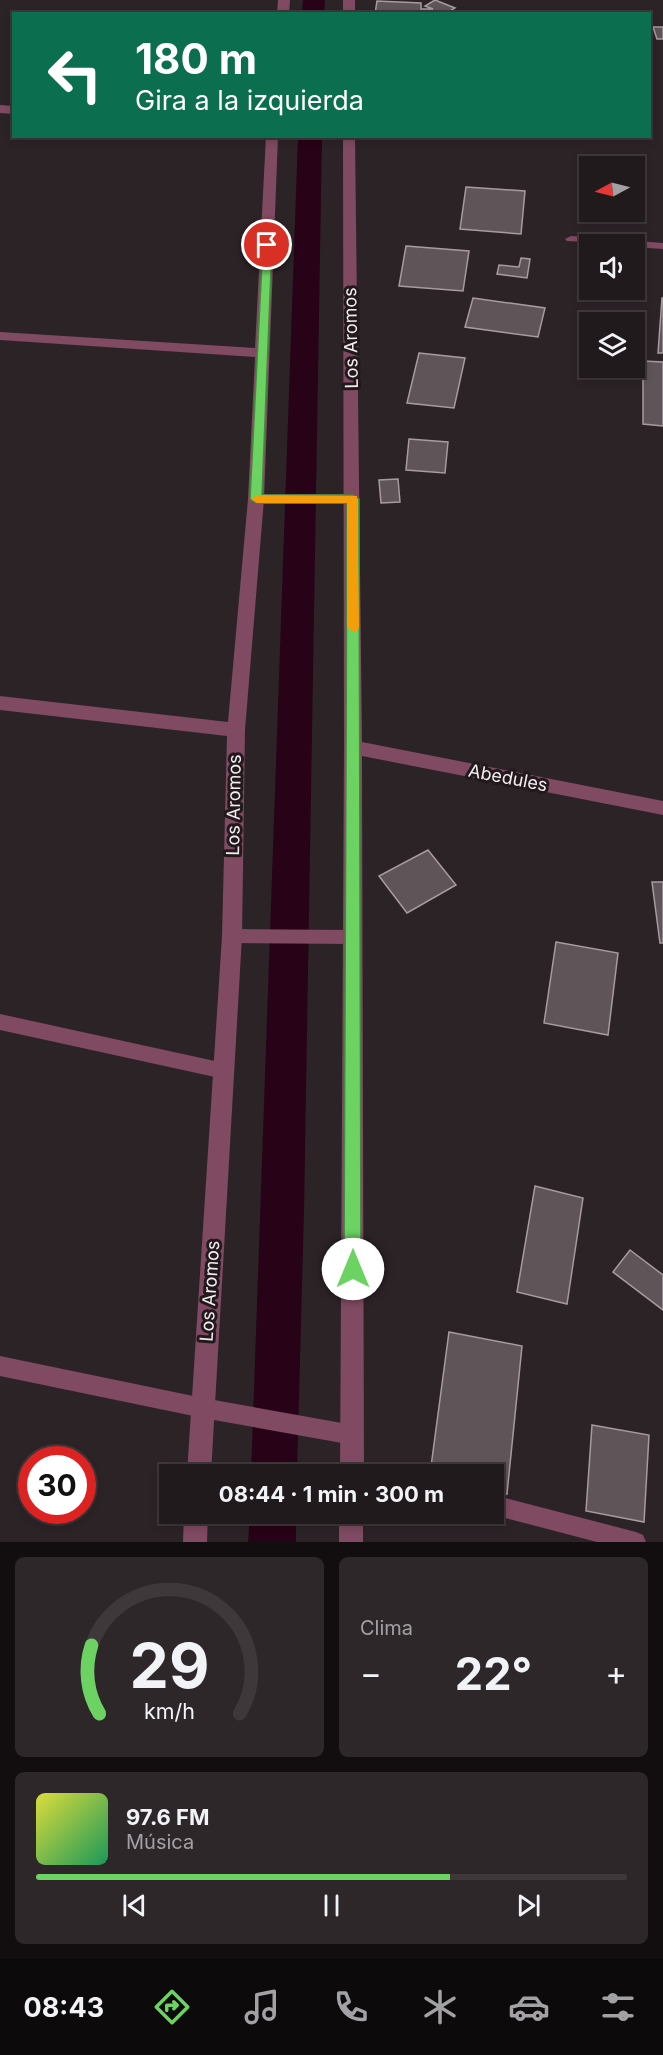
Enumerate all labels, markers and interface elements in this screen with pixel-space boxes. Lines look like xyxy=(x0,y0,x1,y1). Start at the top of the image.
text: 180 m xyxy=(135,33,257,84)
icon: left xyxy=(36,36,114,114)
text: Gira a la izquierda xyxy=(135,84,364,117)
north arrow xyxy=(579,156,645,222)
map controls xyxy=(579,156,645,378)
pin xyxy=(241,219,292,270)
icon: arrive xyxy=(250,228,283,261)
button: sound xyxy=(579,234,645,300)
street label: Los Aromos xyxy=(339,287,362,389)
button: layers xyxy=(579,312,645,378)
street label: Los Aromos xyxy=(222,754,245,856)
street label: Abedules xyxy=(467,760,549,795)
position arrow xyxy=(321,1237,385,1301)
street label: Los Aromos xyxy=(195,1240,224,1342)
speed limit sign: 30 xyxy=(18,1446,96,1524)
text: 08:44 · 1 min · 300 m xyxy=(219,1481,444,1507)
text: Clima xyxy=(360,1616,413,1640)
text: 29 xyxy=(130,1628,209,1703)
text: 22° xyxy=(455,1646,532,1701)
text: − xyxy=(360,1653,382,1693)
text: + xyxy=(605,1653,627,1693)
text: km/h xyxy=(144,1698,195,1724)
text: 97.6 FM xyxy=(126,1804,210,1830)
text: Música xyxy=(126,1830,194,1854)
icon: previous xyxy=(118,1889,151,1922)
icon: pause xyxy=(315,1889,348,1922)
icon: next xyxy=(512,1889,545,1922)
icon: directions xyxy=(151,1986,193,2028)
icon: music xyxy=(241,1986,283,2028)
icon: phone xyxy=(330,1986,372,2028)
icon: climate xyxy=(419,1986,461,2028)
icon: car xyxy=(508,1986,550,2028)
icon: filters xyxy=(597,1986,639,2028)
text: 08:43 xyxy=(24,1991,104,2024)

